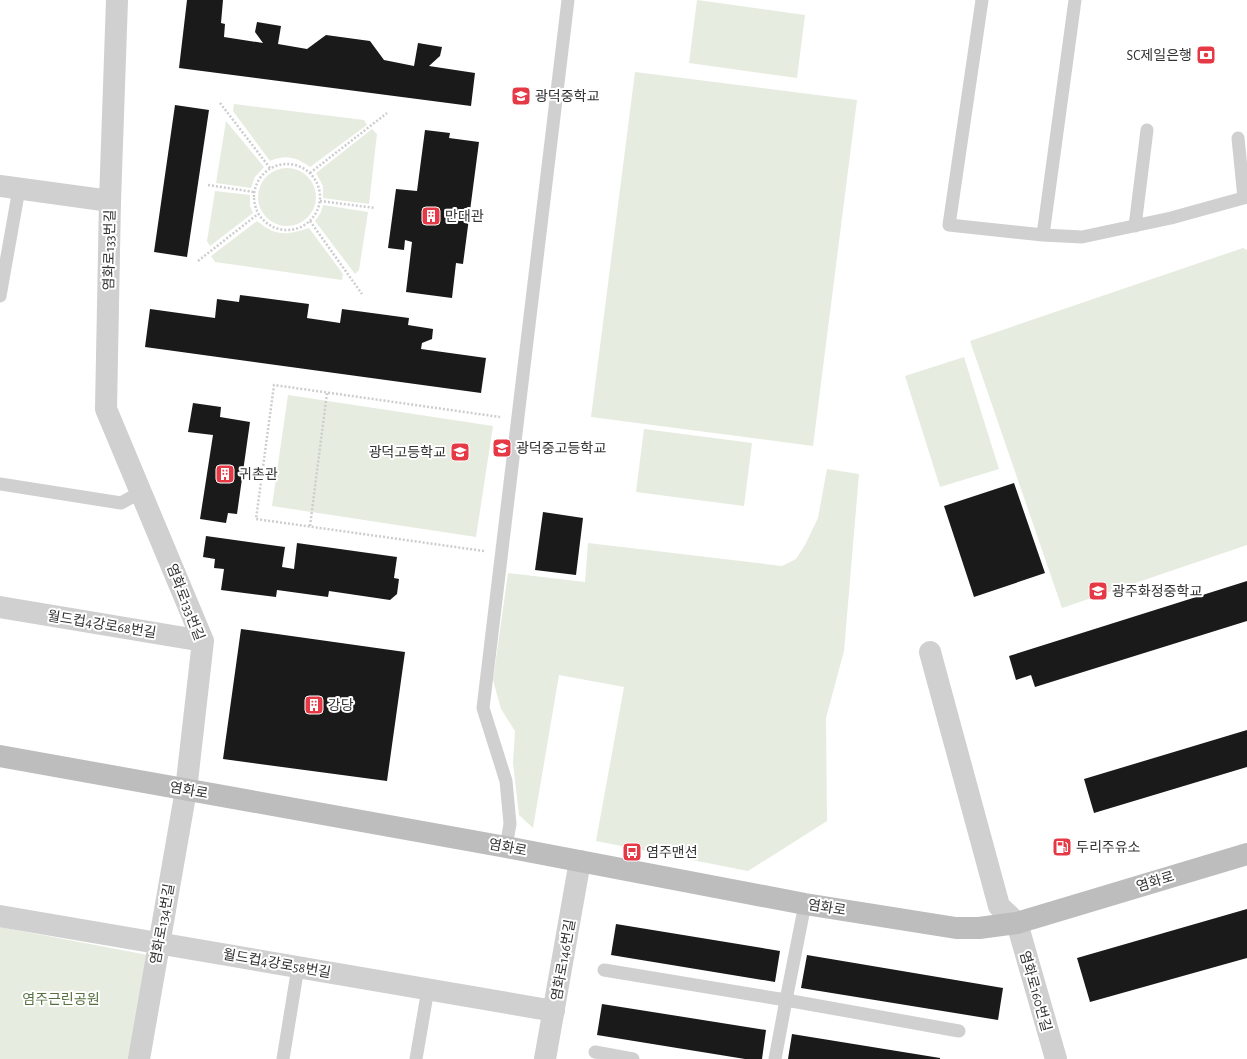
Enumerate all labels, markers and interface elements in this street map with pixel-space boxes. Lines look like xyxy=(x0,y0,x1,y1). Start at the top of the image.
bank icon: SC제일은행 xyxy=(1195,44,1217,66)
place label: SC제일은행 xyxy=(1127,48,1192,63)
school or university icon: 광덕중학교 xyxy=(510,85,532,107)
place label: 광덕중학교 xyxy=(535,88,600,104)
building icon: 만대관 xyxy=(420,205,442,227)
place label: 만대관 xyxy=(445,209,484,224)
street label: 염화로133번길 xyxy=(101,210,118,291)
school or university icon: 광덕중고등학교 xyxy=(491,437,513,459)
place label: 광덕중고등학교 xyxy=(516,440,606,456)
school or university icon: 광덕고등학교 xyxy=(449,441,471,463)
place label: 광덕고등학교 xyxy=(369,444,446,460)
building icon: 귀촌관 xyxy=(214,463,236,485)
place label: 귀촌관 xyxy=(239,467,278,482)
street label: 염화로133번길 xyxy=(164,562,207,643)
school or university icon: 광주화정중학교 xyxy=(1087,580,1109,602)
place label: 광주화정중학교 xyxy=(1112,583,1202,599)
street label: 월드컵4강로68번길 xyxy=(46,608,157,641)
building icon: 강당 xyxy=(303,694,325,716)
place label: 강당 xyxy=(328,698,354,713)
street label: 염화로 xyxy=(169,780,209,801)
street label: 염화로 xyxy=(488,836,528,859)
fuel station icon: 두리주유소 xyxy=(1051,836,1073,858)
place label: 두리주유소 xyxy=(1076,840,1141,855)
bus stop icon: 염주맨션 xyxy=(621,841,643,863)
place label: 염주맨션 xyxy=(646,845,698,860)
street label: 염화로 xyxy=(1134,869,1176,894)
street label: 염화로134번길 xyxy=(148,883,177,966)
street label: 염화로 xyxy=(807,897,847,918)
street label: 염화로146번길 xyxy=(549,918,578,1002)
street label: 월드컵4강로58번길 xyxy=(222,947,332,980)
street label: 염화로160번길 xyxy=(1017,949,1054,1033)
park label: 염주근린공원 xyxy=(22,992,100,1007)

